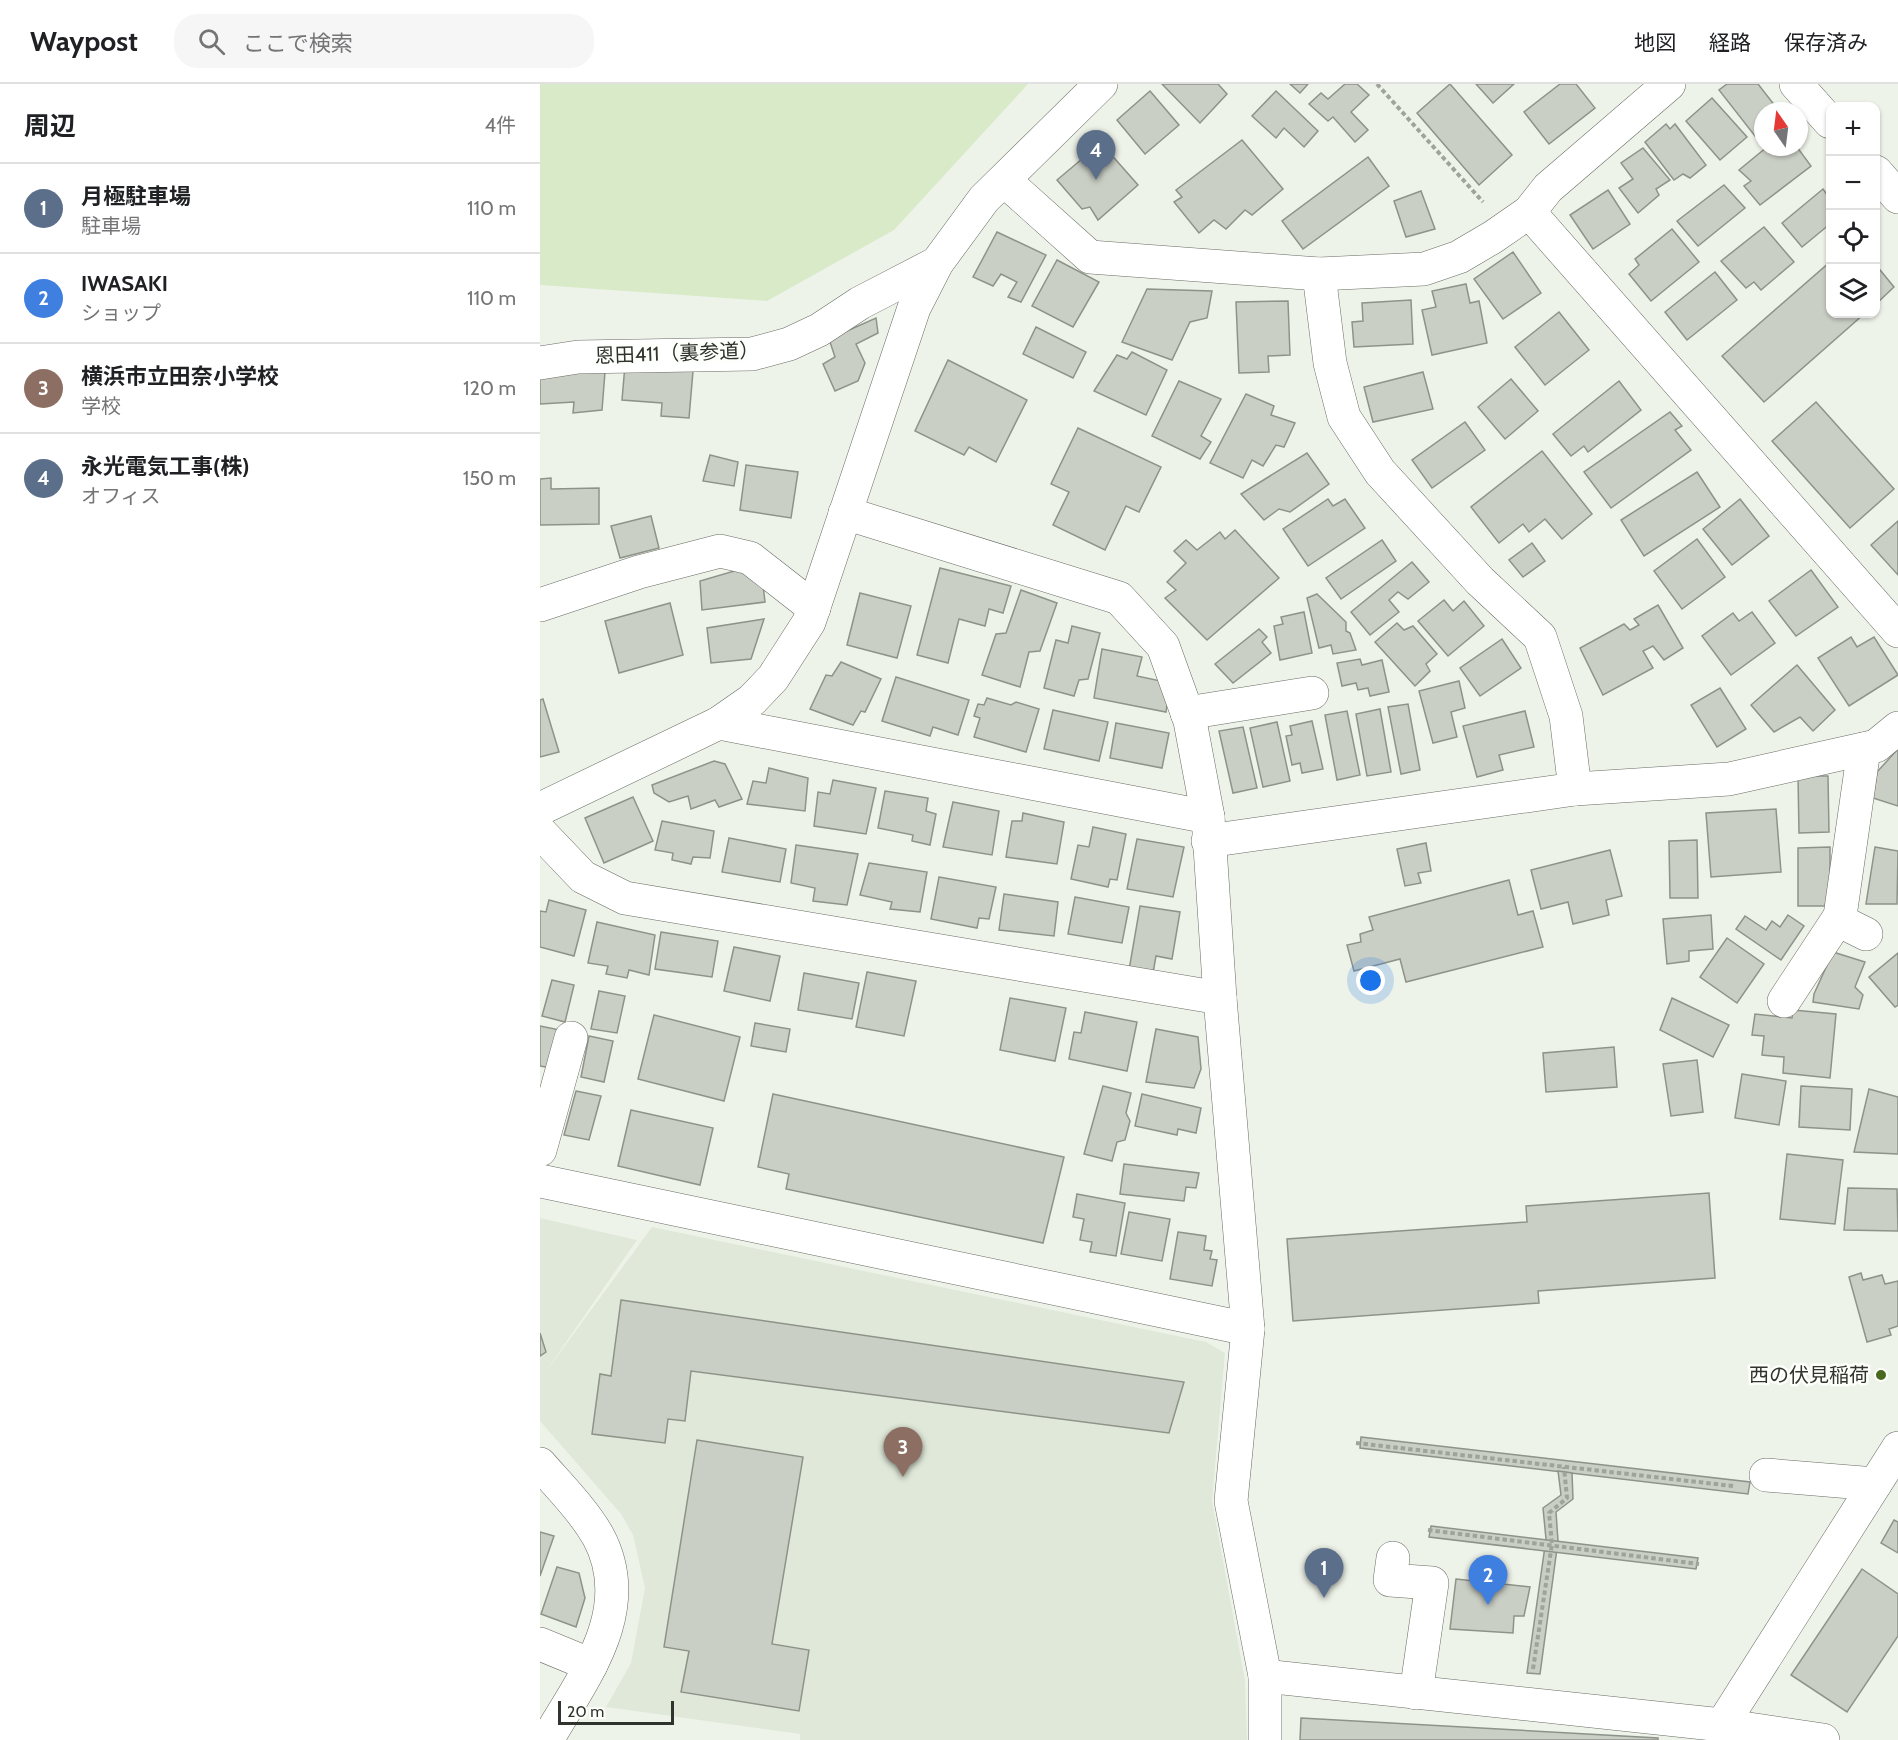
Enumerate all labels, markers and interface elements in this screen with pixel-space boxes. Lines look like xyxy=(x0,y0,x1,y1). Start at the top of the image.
search box xyxy=(174,14,594,68)
text: Waypost xyxy=(30,24,138,58)
icon: search xyxy=(195,25,228,58)
text: ここで検索 xyxy=(243,30,353,57)
text: 地図 xyxy=(1634,30,1676,55)
text: 経路 xyxy=(1709,30,1751,55)
text: 保存済み xyxy=(1784,30,1868,55)
north arrow xyxy=(1754,102,1808,156)
map controls xyxy=(1826,102,1880,318)
button: + xyxy=(1826,102,1880,156)
text: 周辺 xyxy=(24,110,76,142)
text: 4件 xyxy=(484,113,516,137)
pin: 4 xyxy=(1076,130,1116,180)
button: − xyxy=(1826,156,1880,210)
text: 月極駐車場 xyxy=(81,183,191,210)
text: 1 xyxy=(40,196,47,220)
text: 110 m xyxy=(467,196,516,220)
button: locate xyxy=(1826,210,1880,264)
text: 駐車場 xyxy=(81,214,141,238)
button: layers xyxy=(1826,264,1880,318)
text: IWASAKI xyxy=(81,270,168,297)
text: 2 xyxy=(38,286,49,310)
text: 110 m xyxy=(467,286,516,310)
text: ショップ xyxy=(81,301,161,325)
street label: 恩田411（裏参道） xyxy=(594,338,760,368)
text: 横浜市立田奈小学校 xyxy=(81,363,279,390)
text: 3 xyxy=(38,376,49,400)
text: 120 m xyxy=(463,376,516,400)
text: 学校 xyxy=(81,394,121,418)
text: 永光電気工事(株) xyxy=(81,453,249,480)
text: 4 xyxy=(37,466,50,490)
text: 150 m xyxy=(463,466,516,490)
text: オフィス xyxy=(81,484,161,508)
your location xyxy=(1356,966,1385,995)
place label: 西の伏見稲荷 xyxy=(1749,1363,1869,1387)
marker: 西の伏見稲荷 xyxy=(1874,1368,1888,1382)
pin: 3 xyxy=(884,1428,922,1477)
pin: 1 xyxy=(1304,1548,1344,1598)
pin: 2 xyxy=(1468,1556,1508,1605)
scale bar xyxy=(558,1698,674,1726)
text: 20 m xyxy=(567,1702,604,1721)

